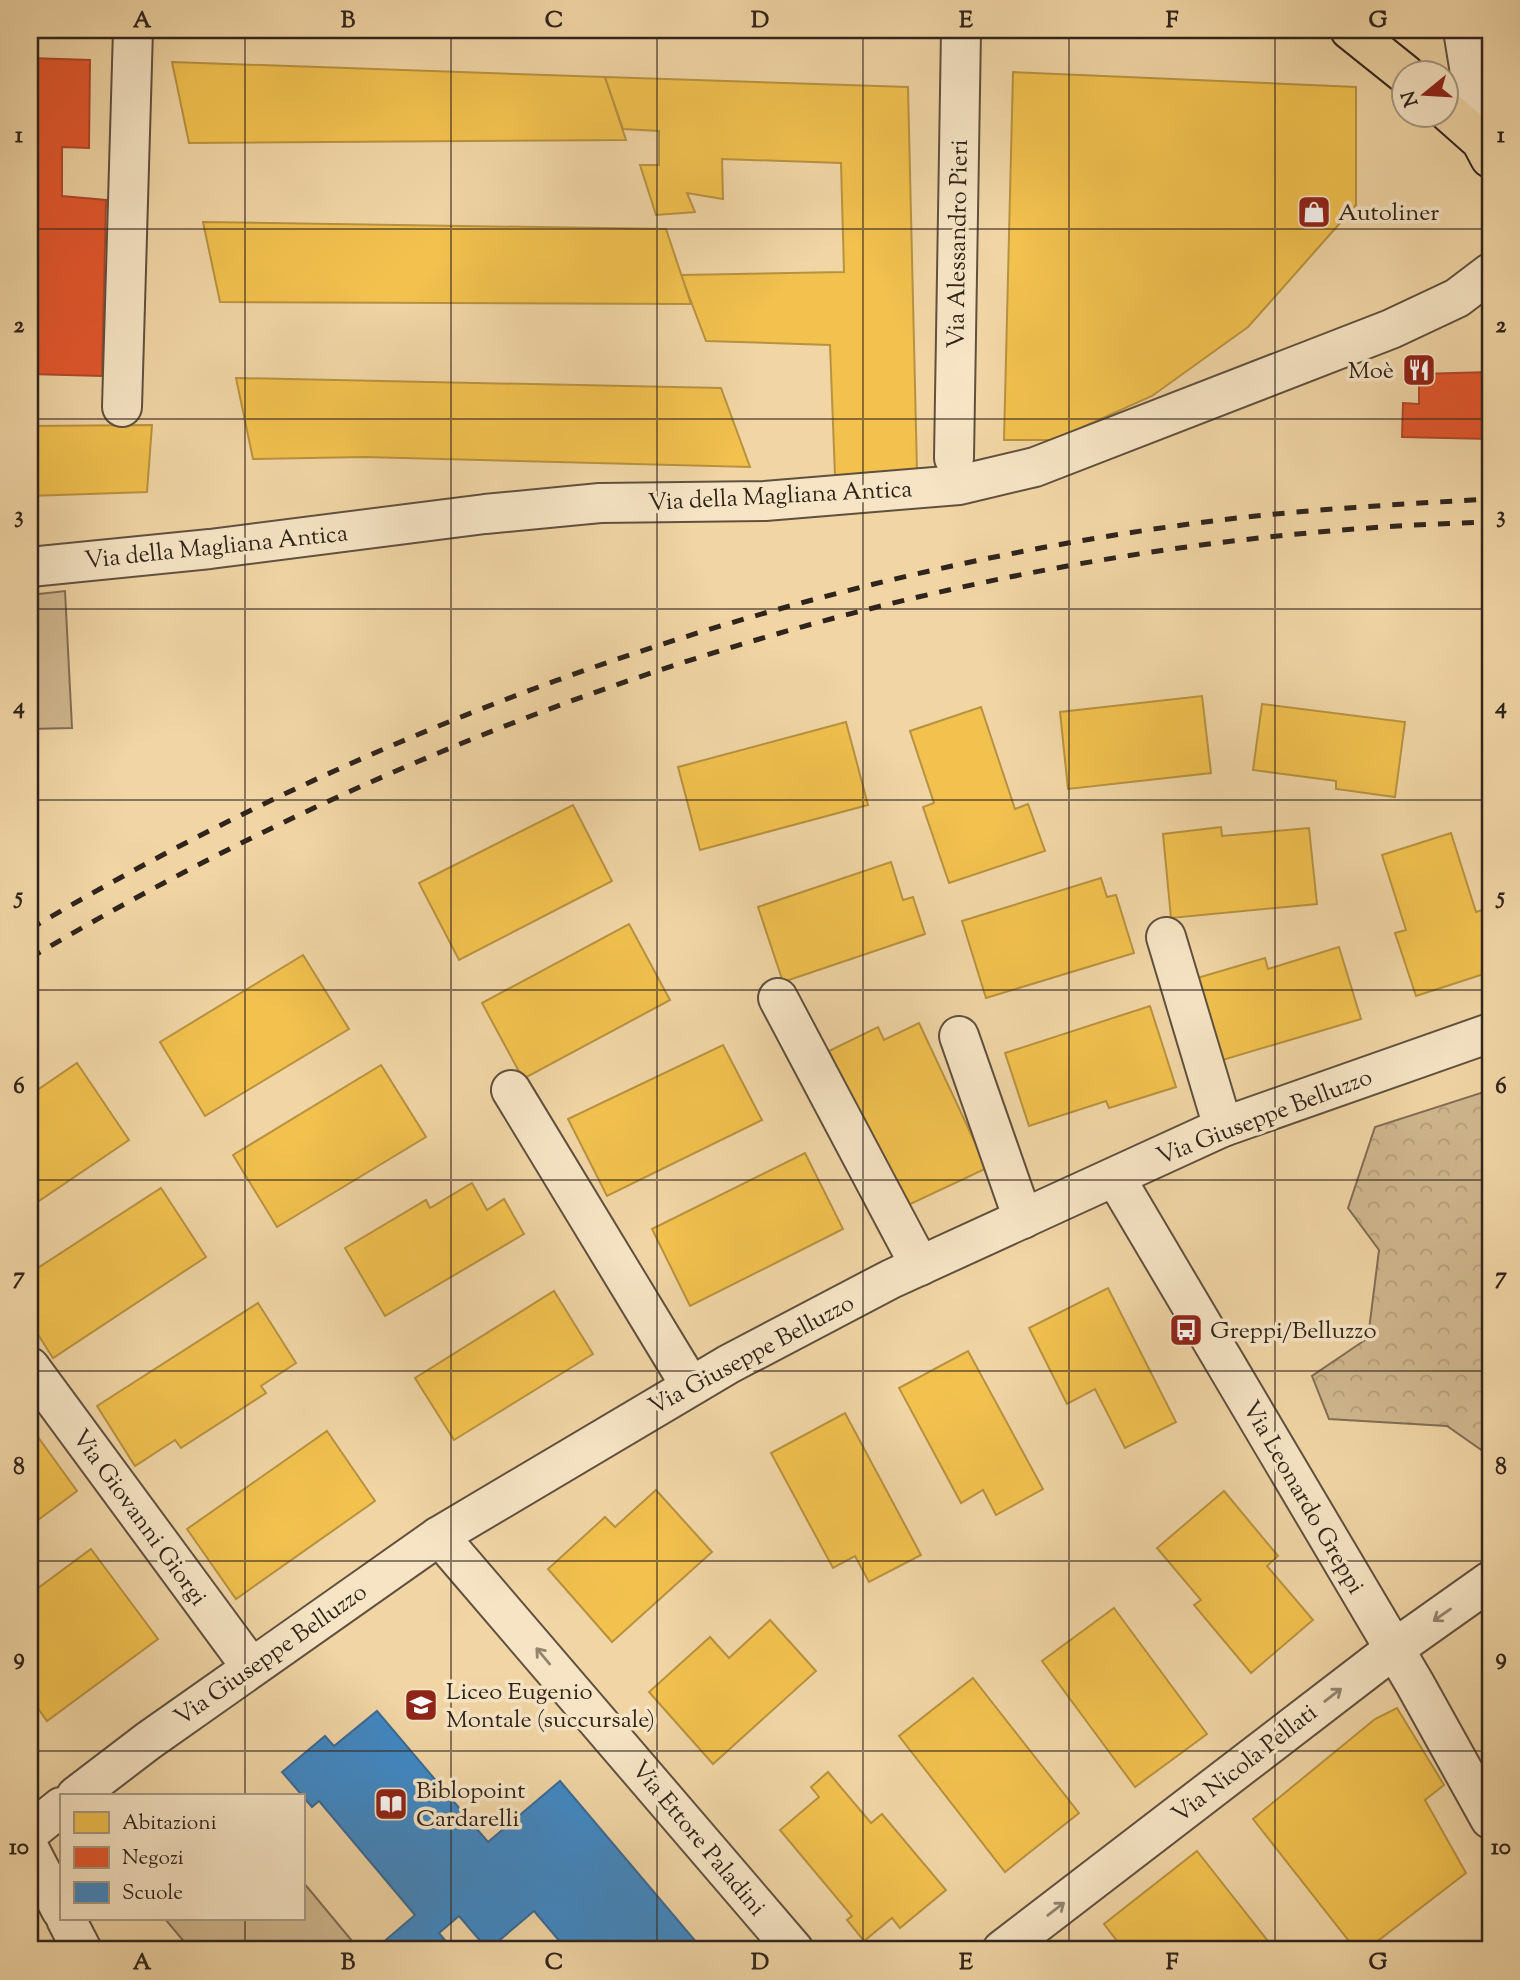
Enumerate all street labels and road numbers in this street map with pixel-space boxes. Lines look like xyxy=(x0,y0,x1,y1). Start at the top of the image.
street label: Via Alessandro Pieri xyxy=(940,139,978,349)
street label: Via della Magliana Antica xyxy=(647,473,913,521)
street label: Via della Magliana Antica xyxy=(83,517,350,579)
street label: Via Giuseppe Belluzzo xyxy=(1152,1061,1378,1175)
street label: Via Giuseppe Belluzzo xyxy=(643,1287,861,1424)
street label: Via Leonardo Greppi xyxy=(1233,1395,1372,1601)
street label: Via Giovanni Giorgi xyxy=(63,1423,214,1614)
street label: Via Giuseppe Belluzzo xyxy=(168,1576,375,1735)
street label: Via Nicola Pellati xyxy=(1165,1697,1325,1832)
street label: Via Ettore Paladini xyxy=(622,1754,773,1924)

